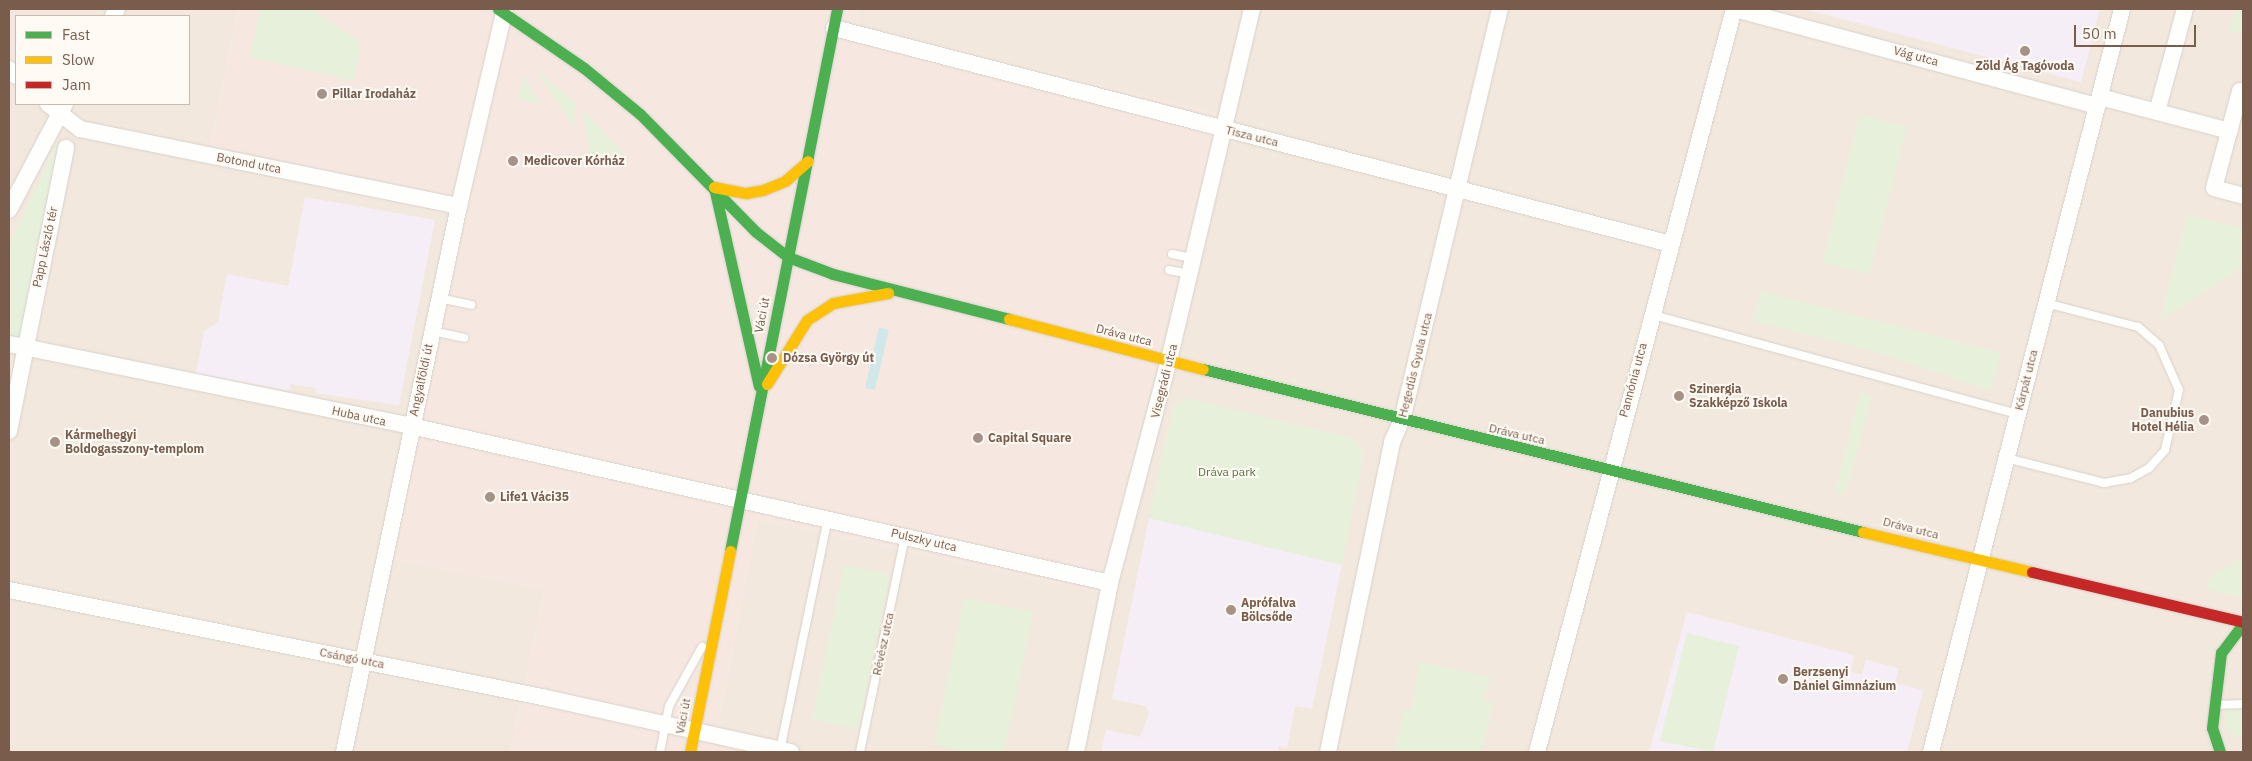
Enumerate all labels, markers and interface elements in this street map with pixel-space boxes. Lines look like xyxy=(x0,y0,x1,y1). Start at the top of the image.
legend xyxy=(15,15,190,105)
scale bar xyxy=(2077,15,2200,47)
text: 50 m xyxy=(2082,24,2117,43)
text: Fast xyxy=(62,25,90,44)
street label: Vág utca xyxy=(1892,43,1940,69)
marker: Zöld Ág Tagóvoda xyxy=(2019,45,2031,57)
text: Slow xyxy=(62,50,95,69)
place label: Zöld Ág Tagóvoda xyxy=(1976,59,2074,73)
text: Jam xyxy=(62,75,91,94)
place label: Pillar Irodaház xyxy=(332,87,416,101)
marker: Pillar Irodaház xyxy=(316,88,328,100)
street label: Tisza utca xyxy=(1224,123,1280,149)
street label: Botond utca xyxy=(215,150,283,176)
marker: Medicover Kórház xyxy=(506,154,520,168)
place label: Medicover Kórház xyxy=(524,154,625,168)
street label: Papp László tér xyxy=(29,205,61,289)
street label: Váci út xyxy=(751,296,773,334)
street label: Hegedűs Gyula utca xyxy=(1395,311,1435,419)
street label: Dráva utca xyxy=(1095,321,1153,349)
street label: Pannónia utca xyxy=(1616,341,1650,419)
street label: Angyalföldi út xyxy=(406,342,436,418)
street label: Visegrádi utca xyxy=(1148,342,1180,420)
street label: Kárpát utca xyxy=(2012,348,2040,412)
marker: Dózsa György út xyxy=(765,351,779,365)
place label: Dózsa György út xyxy=(783,351,874,365)
place label: Szinergia Szakképző Iskola xyxy=(1689,382,1788,410)
marker: Szinergia Szakképző Iskola xyxy=(1673,390,1685,402)
street label: Huba utca xyxy=(331,403,387,429)
place label: Danubius Hotel Hélia xyxy=(2132,406,2194,434)
marker: Danubius Hotel Hélia xyxy=(2198,414,2210,426)
street label: Dráva utca xyxy=(1488,421,1546,447)
place label: Kármelhegyi Boldogasszony-templom xyxy=(65,428,204,456)
place label: Capital Square xyxy=(988,431,1072,445)
marker: Capital Square xyxy=(972,432,984,444)
marker: Kármelhegyi Boldogasszony-templom xyxy=(49,436,61,448)
park label: Dráva park xyxy=(1198,465,1256,479)
place label: Life1 Váci35 xyxy=(500,490,569,504)
marker: Life1 Váci35 xyxy=(484,491,496,503)
street label: Dráva utca xyxy=(1882,514,1940,542)
street label: Pulszky utca xyxy=(890,525,958,555)
place label: Aprófalva Bölcsőde xyxy=(1241,596,1296,624)
marker: Aprófalva Bölcsőde xyxy=(1225,604,1237,616)
street label: Révész utca xyxy=(869,611,897,677)
street label: Csángó utca xyxy=(318,645,386,671)
place label: Berzsenyi Dániel Gimnázium xyxy=(1793,665,1896,693)
marker: Berzsenyi Dániel Gimnázium xyxy=(1777,673,1789,685)
street label: Váci út xyxy=(672,697,694,735)

